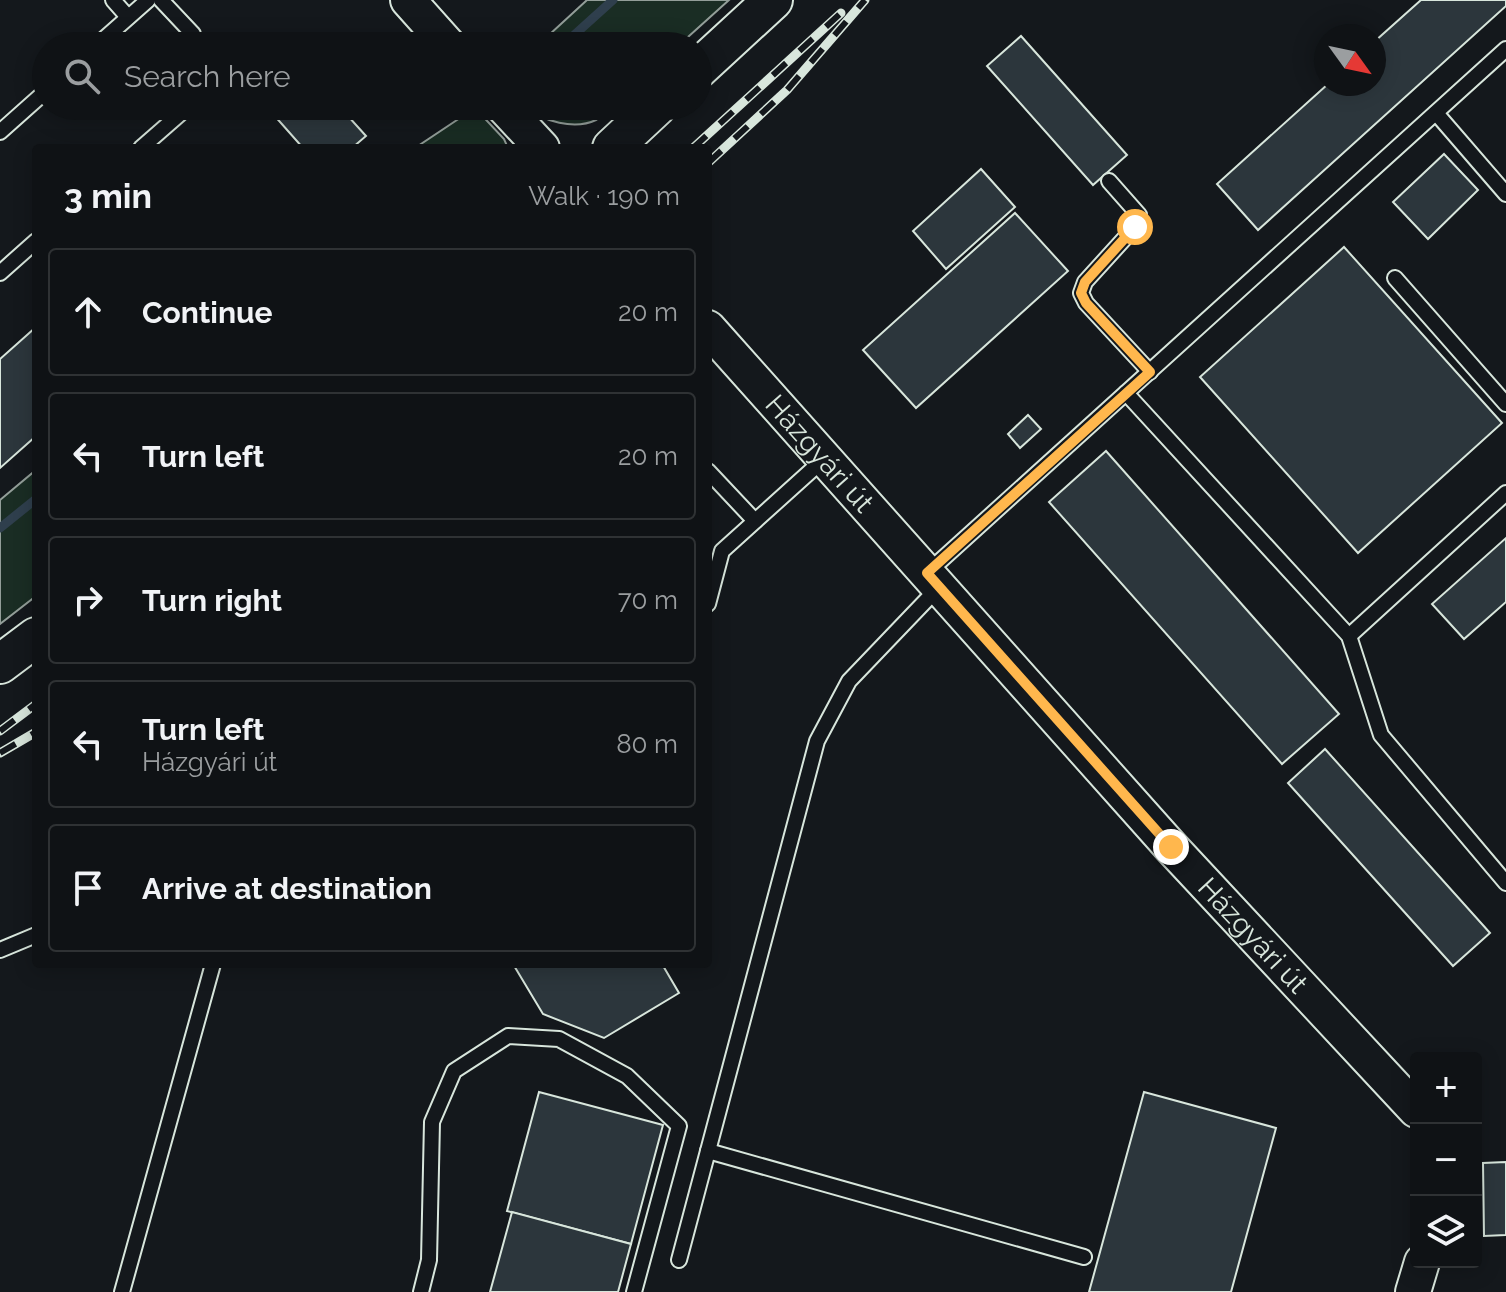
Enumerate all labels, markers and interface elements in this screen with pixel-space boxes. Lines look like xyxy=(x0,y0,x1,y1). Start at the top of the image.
north arrow xyxy=(1314,24,1386,96)
search box xyxy=(32,32,712,120)
icon: search xyxy=(60,54,104,98)
text: Search here xyxy=(124,59,291,94)
text: 3 min xyxy=(64,176,152,216)
text: Walk · 190 m xyxy=(528,181,680,211)
route start xyxy=(1117,209,1153,245)
icon: ahead xyxy=(66,290,110,334)
text: Continue xyxy=(142,295,273,330)
text: 20 m xyxy=(618,297,678,327)
street label: Házgyári út xyxy=(759,388,881,519)
icon: left xyxy=(66,434,110,478)
text: Turn left xyxy=(142,439,264,474)
text: 20 m xyxy=(618,441,678,471)
icon: right xyxy=(66,578,110,622)
text: Turn right xyxy=(142,583,282,618)
text: 70 m xyxy=(618,585,678,615)
text: Turn left xyxy=(142,712,264,747)
icon: left xyxy=(66,722,110,766)
text: 80 m xyxy=(616,729,678,759)
text: Házgyári út xyxy=(142,747,277,777)
route end xyxy=(1153,829,1189,865)
icon: arrive xyxy=(66,866,110,910)
text: Arrive at destination xyxy=(142,871,432,906)
street label: Házgyári út xyxy=(1191,871,1315,1000)
map controls xyxy=(1410,1052,1482,1268)
button: + xyxy=(1410,1052,1482,1124)
button: − xyxy=(1410,1124,1482,1196)
button: layers xyxy=(1410,1196,1482,1268)

